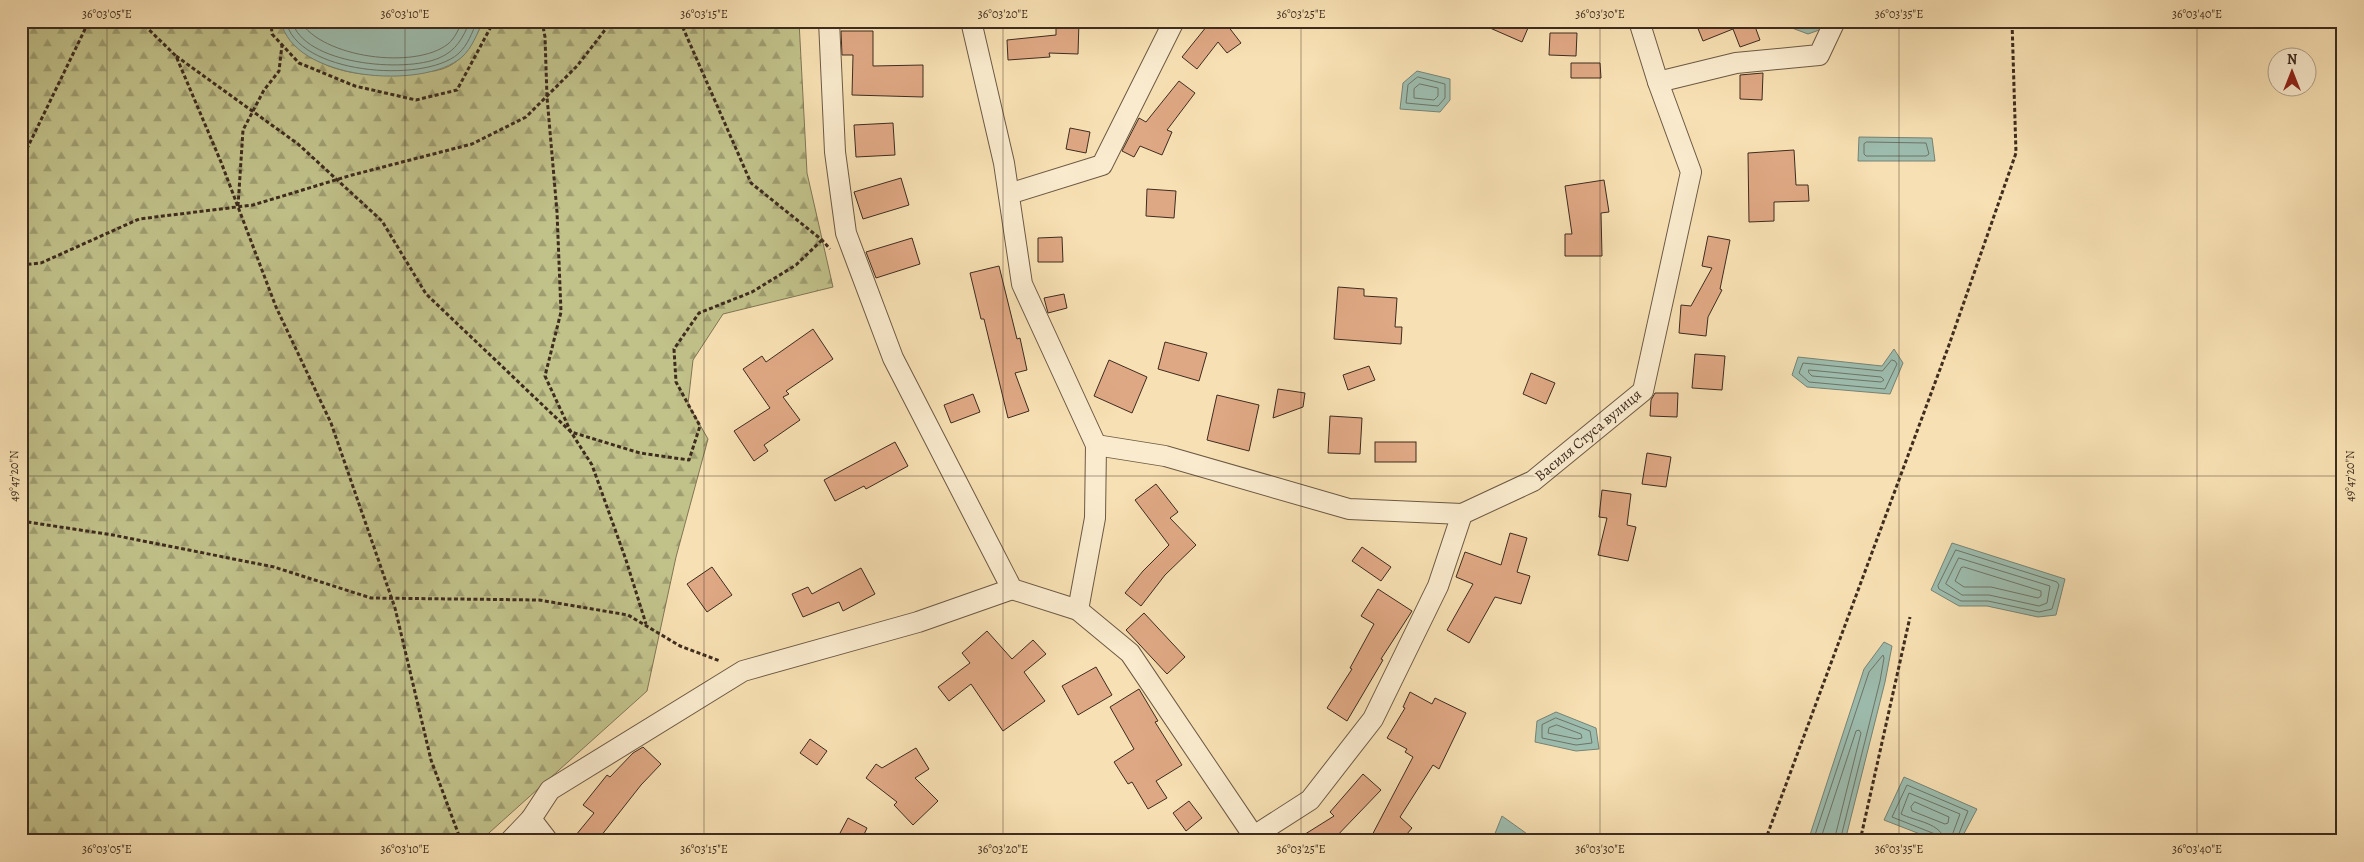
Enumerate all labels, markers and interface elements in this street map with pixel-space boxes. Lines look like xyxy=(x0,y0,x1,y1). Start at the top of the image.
text: 36°03'05"E xyxy=(82,6,132,22)
text: 36°03'10"E xyxy=(381,6,429,22)
text: 36°03'15"E xyxy=(680,6,728,22)
text: 36°03'20"E xyxy=(978,6,1028,22)
text: 36°03'25"E xyxy=(1276,6,1326,22)
text: 36°03'30"E xyxy=(1575,6,1625,22)
text: 36°03'35"E xyxy=(1875,6,1923,22)
text: 36°03'40"E xyxy=(2172,6,2222,22)
north arrow xyxy=(2266,48,2316,98)
text: N xyxy=(2287,50,2297,69)
street label: Василя Стуса вулиця xyxy=(1530,384,1646,486)
text: 49°47'20"N xyxy=(6,450,22,502)
text: 49°47'20"N xyxy=(2342,450,2358,502)
text: 36°03'05"E xyxy=(82,841,132,857)
text: 36°03'10"E xyxy=(381,841,429,857)
text: 36°03'15"E xyxy=(680,841,728,857)
text: 36°03'20"E xyxy=(978,841,1028,857)
text: 36°03'25"E xyxy=(1276,841,1326,857)
text: 36°03'30"E xyxy=(1575,841,1625,857)
text: 36°03'35"E xyxy=(1875,841,1923,857)
text: 36°03'40"E xyxy=(2172,841,2222,857)

